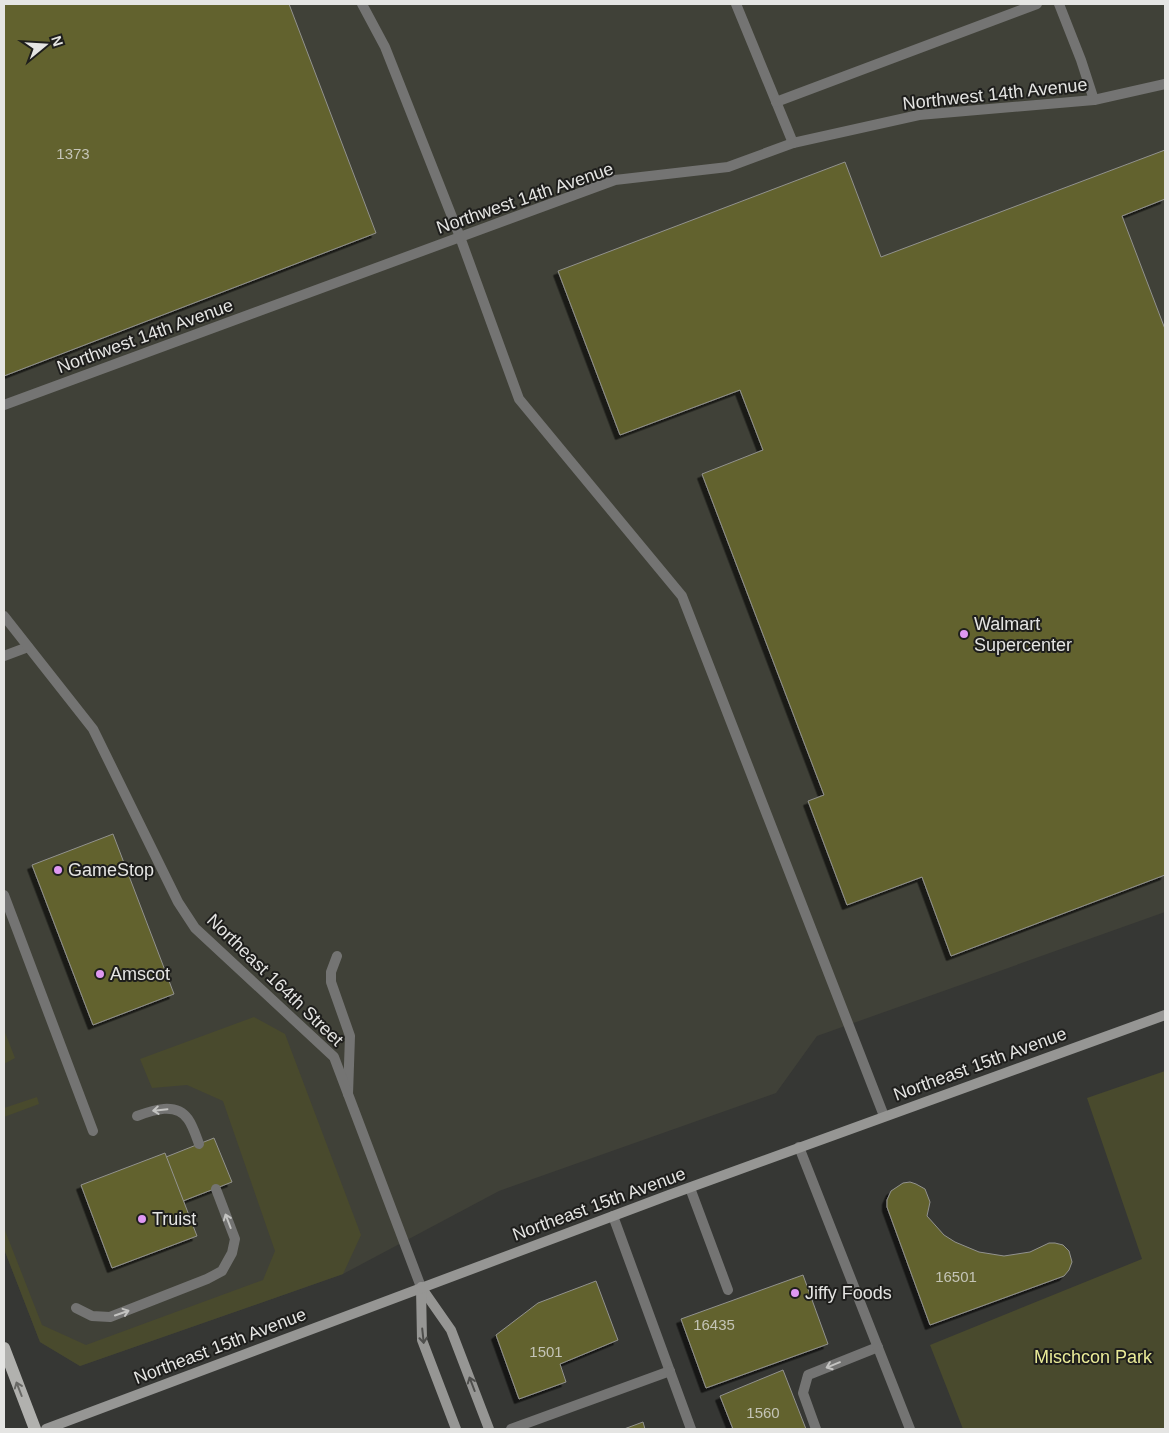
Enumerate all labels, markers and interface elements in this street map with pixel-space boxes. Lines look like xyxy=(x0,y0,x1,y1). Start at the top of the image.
north arrow xyxy=(20,20,70,70)
text: N xyxy=(48,34,67,48)
street label: Northwest 14th Avenue xyxy=(902,74,1088,114)
house number: 1373 xyxy=(56,145,90,162)
street label: Northwest 14th Avenue xyxy=(434,158,616,238)
street label: Northwest 14th Avenue xyxy=(54,295,236,377)
place label: Walmart Supercenter xyxy=(974,614,1072,655)
marker: Walmart Supercenter xyxy=(958,628,970,640)
place label: GameStop xyxy=(68,860,154,880)
marker: GameStop xyxy=(52,864,64,876)
street label: Northeast 164th Street xyxy=(203,910,347,1050)
place label: Amscot xyxy=(110,964,170,984)
marker: Amscot xyxy=(94,968,106,980)
street label: Northeast 15th Avenue xyxy=(891,1023,1069,1105)
one-way arrow xyxy=(152,1105,168,1115)
street label: Northeast 15th Avenue xyxy=(510,1163,688,1245)
place label: Truist xyxy=(152,1209,196,1229)
marker: Truist xyxy=(136,1213,148,1225)
one-way arrow xyxy=(223,1214,232,1229)
house number: 16501 xyxy=(935,1268,977,1285)
place label: Jiffy Foods xyxy=(805,1283,892,1303)
marker: Jiffy Foods xyxy=(789,1287,801,1299)
street label: Northeast 15th Avenue xyxy=(131,1304,309,1388)
one-way arrow xyxy=(114,1308,129,1317)
house number: 16435 xyxy=(693,1316,735,1333)
one-way arrow xyxy=(418,1327,428,1343)
house number: 1501 xyxy=(529,1343,563,1360)
park label: Mischcon Park xyxy=(1034,1347,1153,1367)
one-way arrow xyxy=(825,1361,841,1370)
one-way arrow xyxy=(467,1377,476,1392)
one-way arrow xyxy=(14,1381,23,1397)
house number: 1560 xyxy=(746,1404,780,1421)

